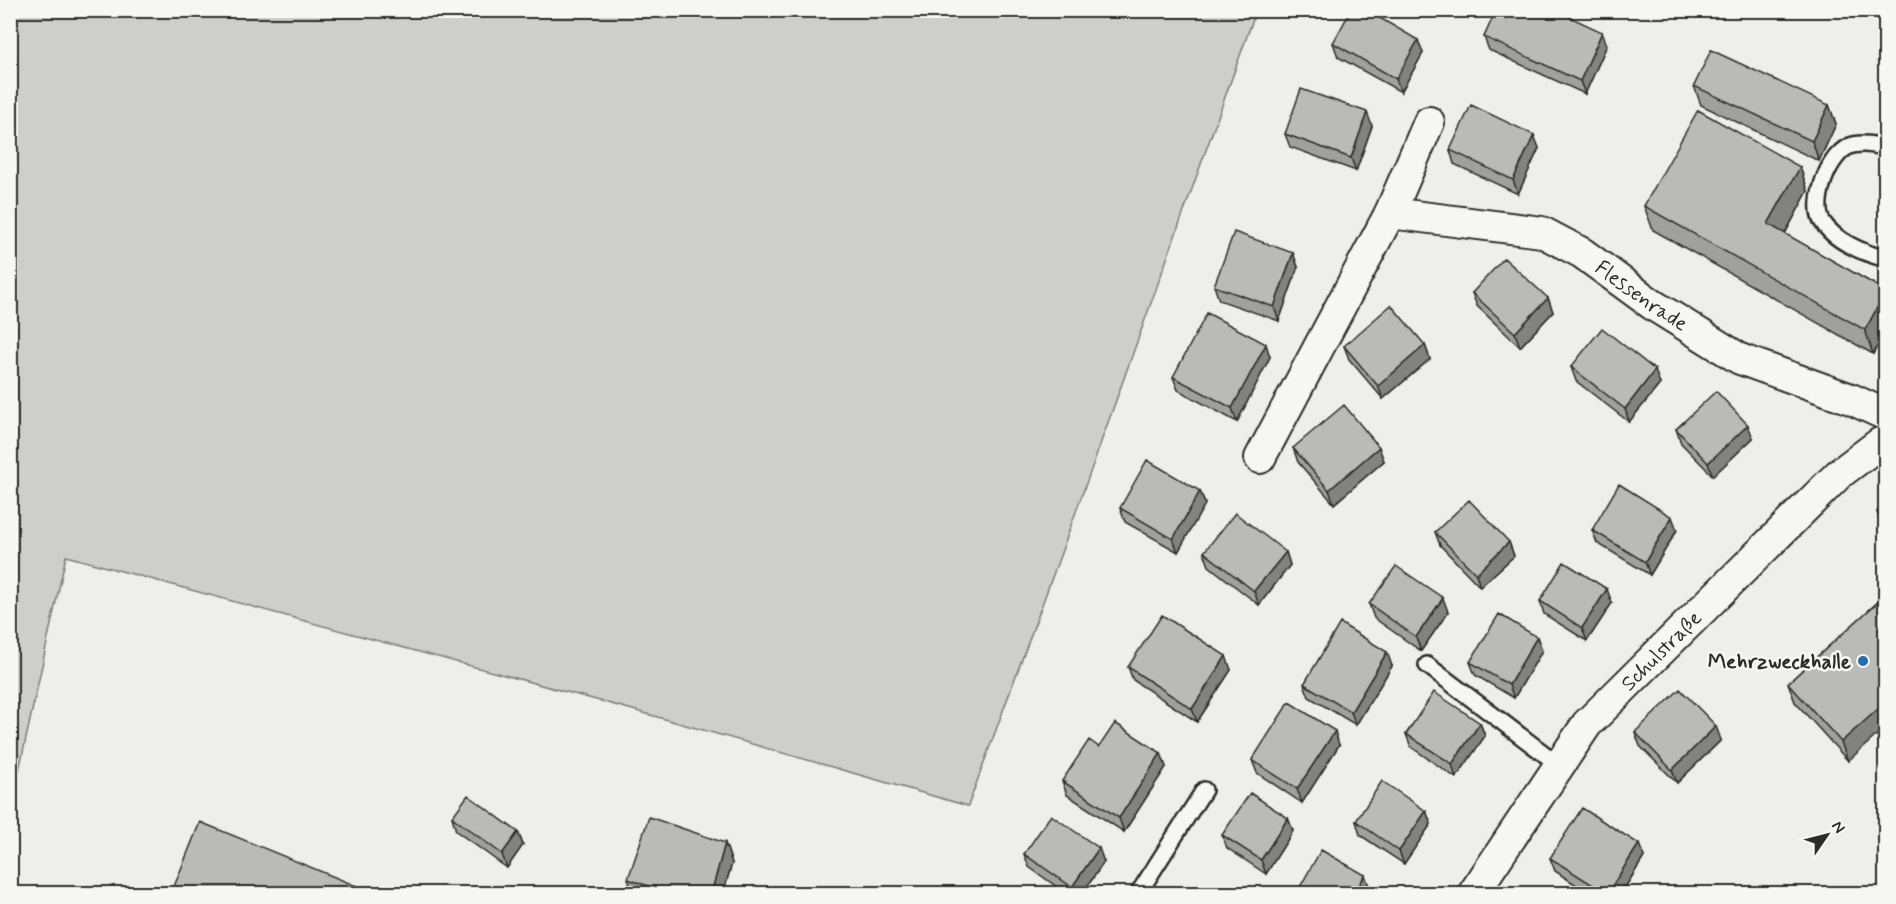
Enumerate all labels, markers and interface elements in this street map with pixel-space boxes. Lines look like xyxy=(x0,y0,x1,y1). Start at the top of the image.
street label: Flessenrade xyxy=(1589,254,1693,338)
street label: Schulstraße xyxy=(1615,605,1708,698)
place label: Mehrzweckhalle xyxy=(1708,648,1851,676)
marker: Mehrzweckhalle xyxy=(1856,654,1870,668)
north arrow xyxy=(1797,805,1857,865)
text: N xyxy=(1826,817,1850,838)

